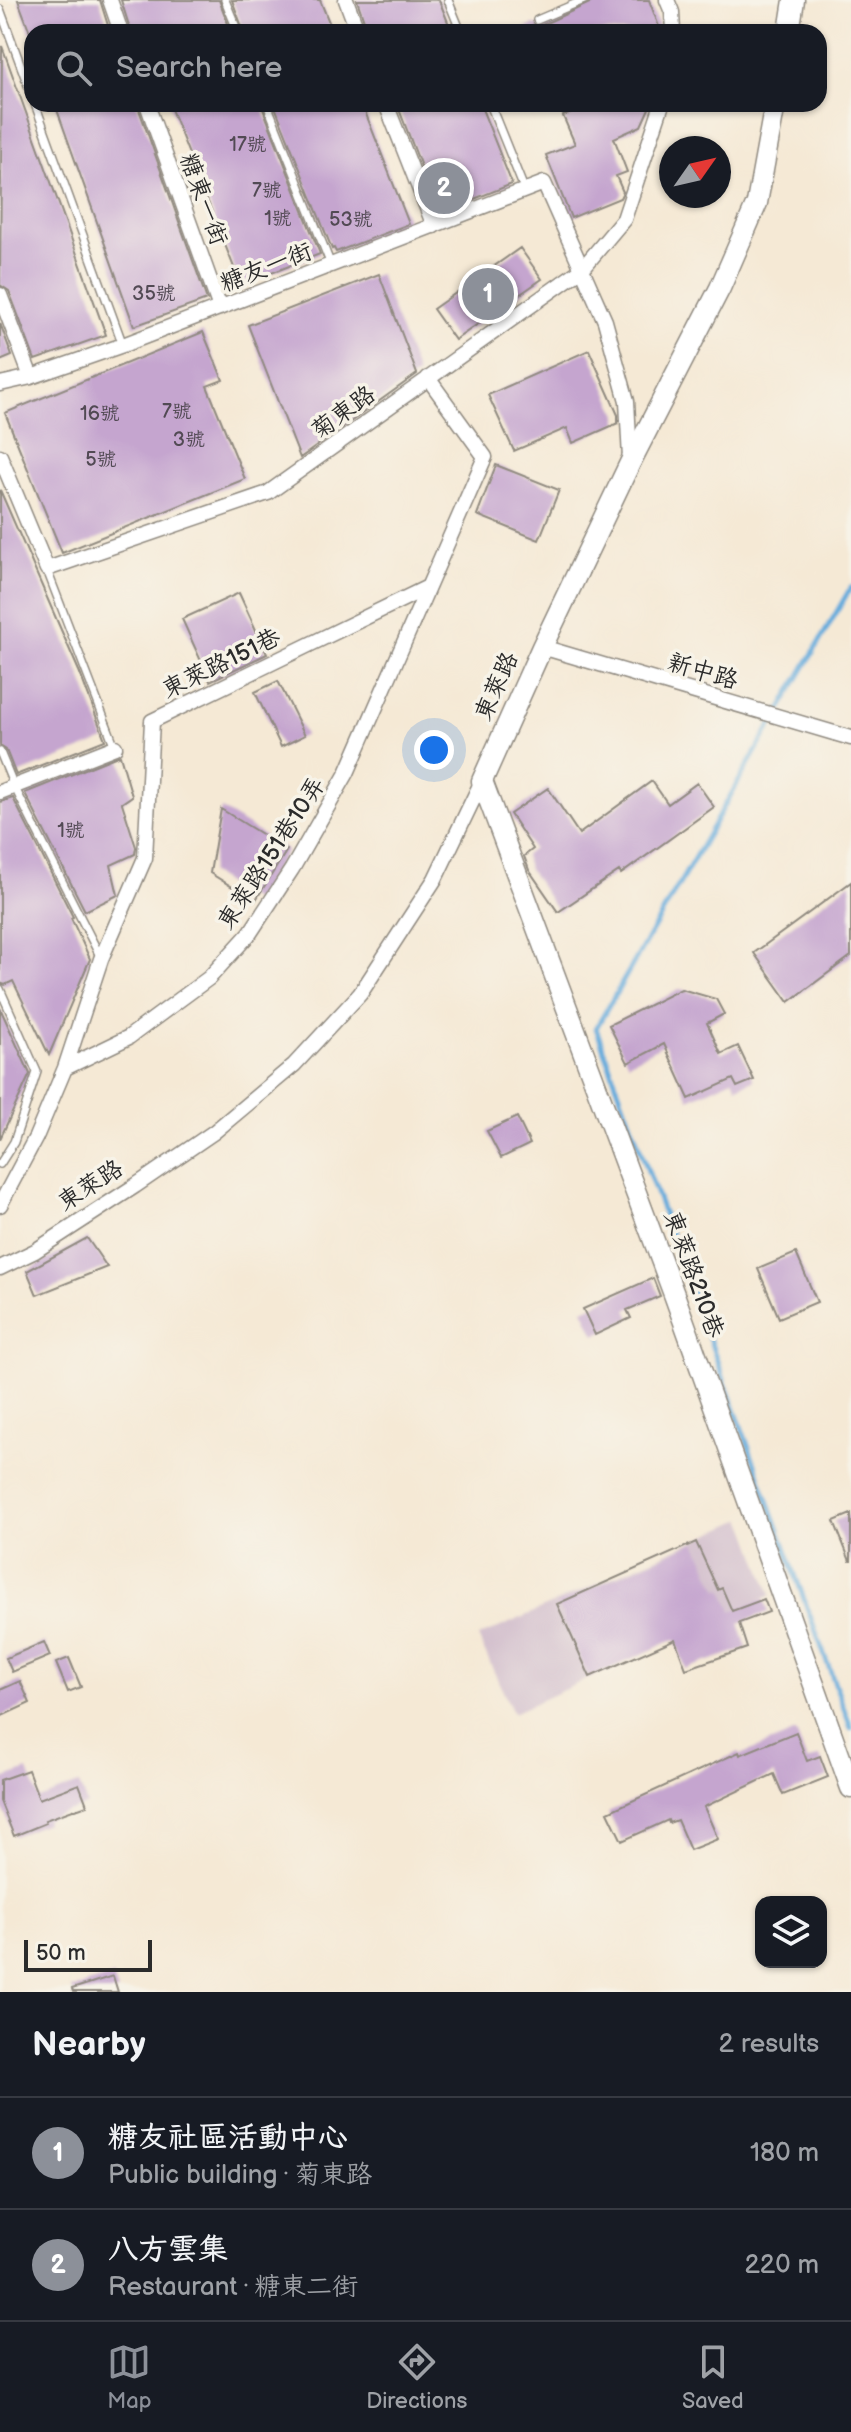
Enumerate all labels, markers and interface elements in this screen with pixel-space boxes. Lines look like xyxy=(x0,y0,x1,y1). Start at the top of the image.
search box xyxy=(24,24,827,112)
icon: search xyxy=(52,46,96,90)
text: Search here xyxy=(116,50,282,86)
house number: 17號 xyxy=(229,133,267,157)
north arrow xyxy=(659,136,731,208)
street label: 糖東一街 xyxy=(173,149,234,249)
pin: 2 xyxy=(418,158,470,218)
house number: 7號 xyxy=(252,179,282,203)
house number: 1號 xyxy=(264,207,292,231)
house number: 53號 xyxy=(329,208,373,232)
street label: 糖友一街 xyxy=(216,237,316,298)
pin: 1 xyxy=(462,264,514,324)
house number: 35號 xyxy=(132,282,176,306)
street label: 菊東路 xyxy=(306,380,381,445)
house number: 7號 xyxy=(162,400,192,424)
house number: 16號 xyxy=(80,402,120,426)
house number: 3號 xyxy=(173,428,205,452)
house number: 5號 xyxy=(85,448,117,472)
street label: 東萊路151巷 xyxy=(157,622,285,705)
street label: 東萊路 xyxy=(469,647,524,725)
street label: 新中路 xyxy=(664,648,741,695)
your location xyxy=(414,730,454,770)
street label: 東萊路151巷10弄 xyxy=(211,772,331,935)
house number: 1號 xyxy=(57,819,85,843)
street label: 東萊路 xyxy=(52,1154,128,1217)
street label: 東萊路210巷 xyxy=(657,1207,730,1342)
map controls xyxy=(755,1896,827,1968)
button: layers xyxy=(755,1896,827,1968)
scale bar xyxy=(24,1936,152,1972)
text: 50 m xyxy=(36,1940,86,1967)
text: Nearby xyxy=(32,2024,146,2065)
text: 2 results xyxy=(719,2029,819,2060)
text: 糖友社區活動中心 xyxy=(108,2120,348,2156)
text: 1 xyxy=(53,2138,63,2169)
text: 180 m xyxy=(750,2138,819,2169)
text: Public building · 菊東路 xyxy=(108,2160,372,2191)
text: 八方雲集 xyxy=(108,2232,228,2268)
text: 2 xyxy=(50,2250,66,2281)
text: 220 m xyxy=(745,2250,819,2281)
text: Restaurant · 糖東二街 xyxy=(108,2272,358,2303)
tab: Map xyxy=(107,2340,152,2415)
tab: Directions xyxy=(366,2340,467,2415)
tab: Saved xyxy=(682,2340,744,2415)

